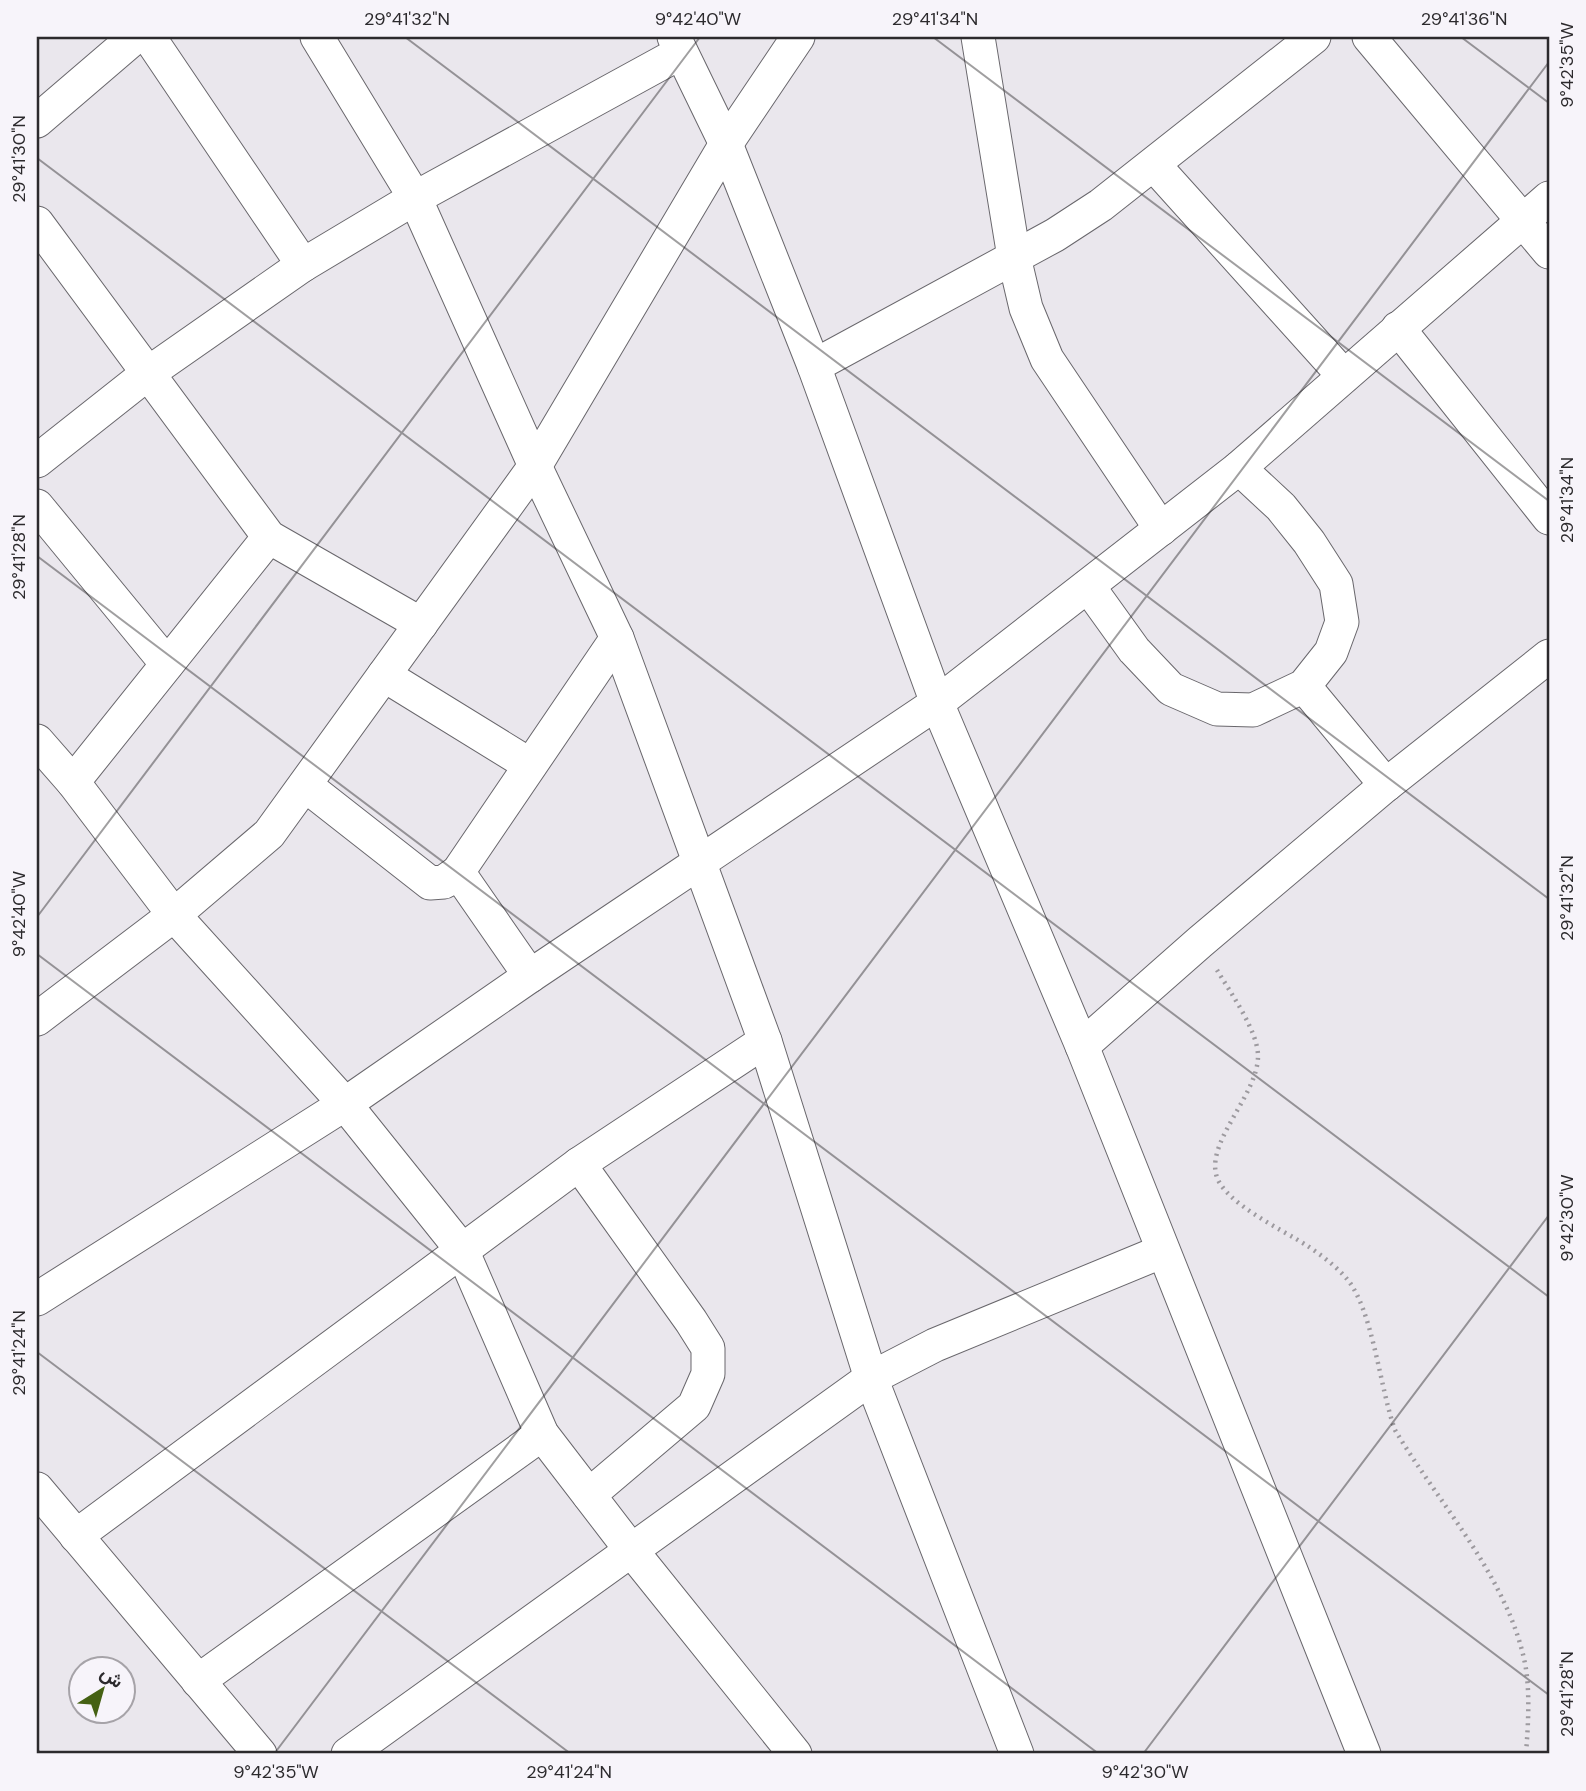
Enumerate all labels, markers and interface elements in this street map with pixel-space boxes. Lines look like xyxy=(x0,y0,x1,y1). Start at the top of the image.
text: 29°41'32"N xyxy=(364,7,450,31)
text: 9°42'40"W xyxy=(655,7,741,31)
text: 29°41'34"N xyxy=(892,7,978,31)
text: 29°41'36"N xyxy=(1421,7,1507,31)
text: 9°42'35"W xyxy=(1555,22,1579,108)
text: 29°41'30"N xyxy=(7,115,31,203)
text: 29°41'34"N xyxy=(1555,457,1579,543)
text: 29°41'28"N xyxy=(7,514,31,600)
text: 29°41'32"N xyxy=(1555,855,1579,941)
text: 9°42'40"W xyxy=(7,871,31,957)
text: 9°42'30"W xyxy=(1555,1174,1579,1262)
text: 29°41'24"N xyxy=(7,1310,31,1396)
text: 29°41'28"N xyxy=(1555,1651,1579,1737)
north arrow xyxy=(66,1654,136,1724)
text: ش xyxy=(95,1660,129,1694)
text: 9°42'35"W xyxy=(233,1760,319,1784)
text: 29°41'24"N xyxy=(526,1760,612,1784)
text: 9°42'30"W xyxy=(1101,1760,1189,1784)

